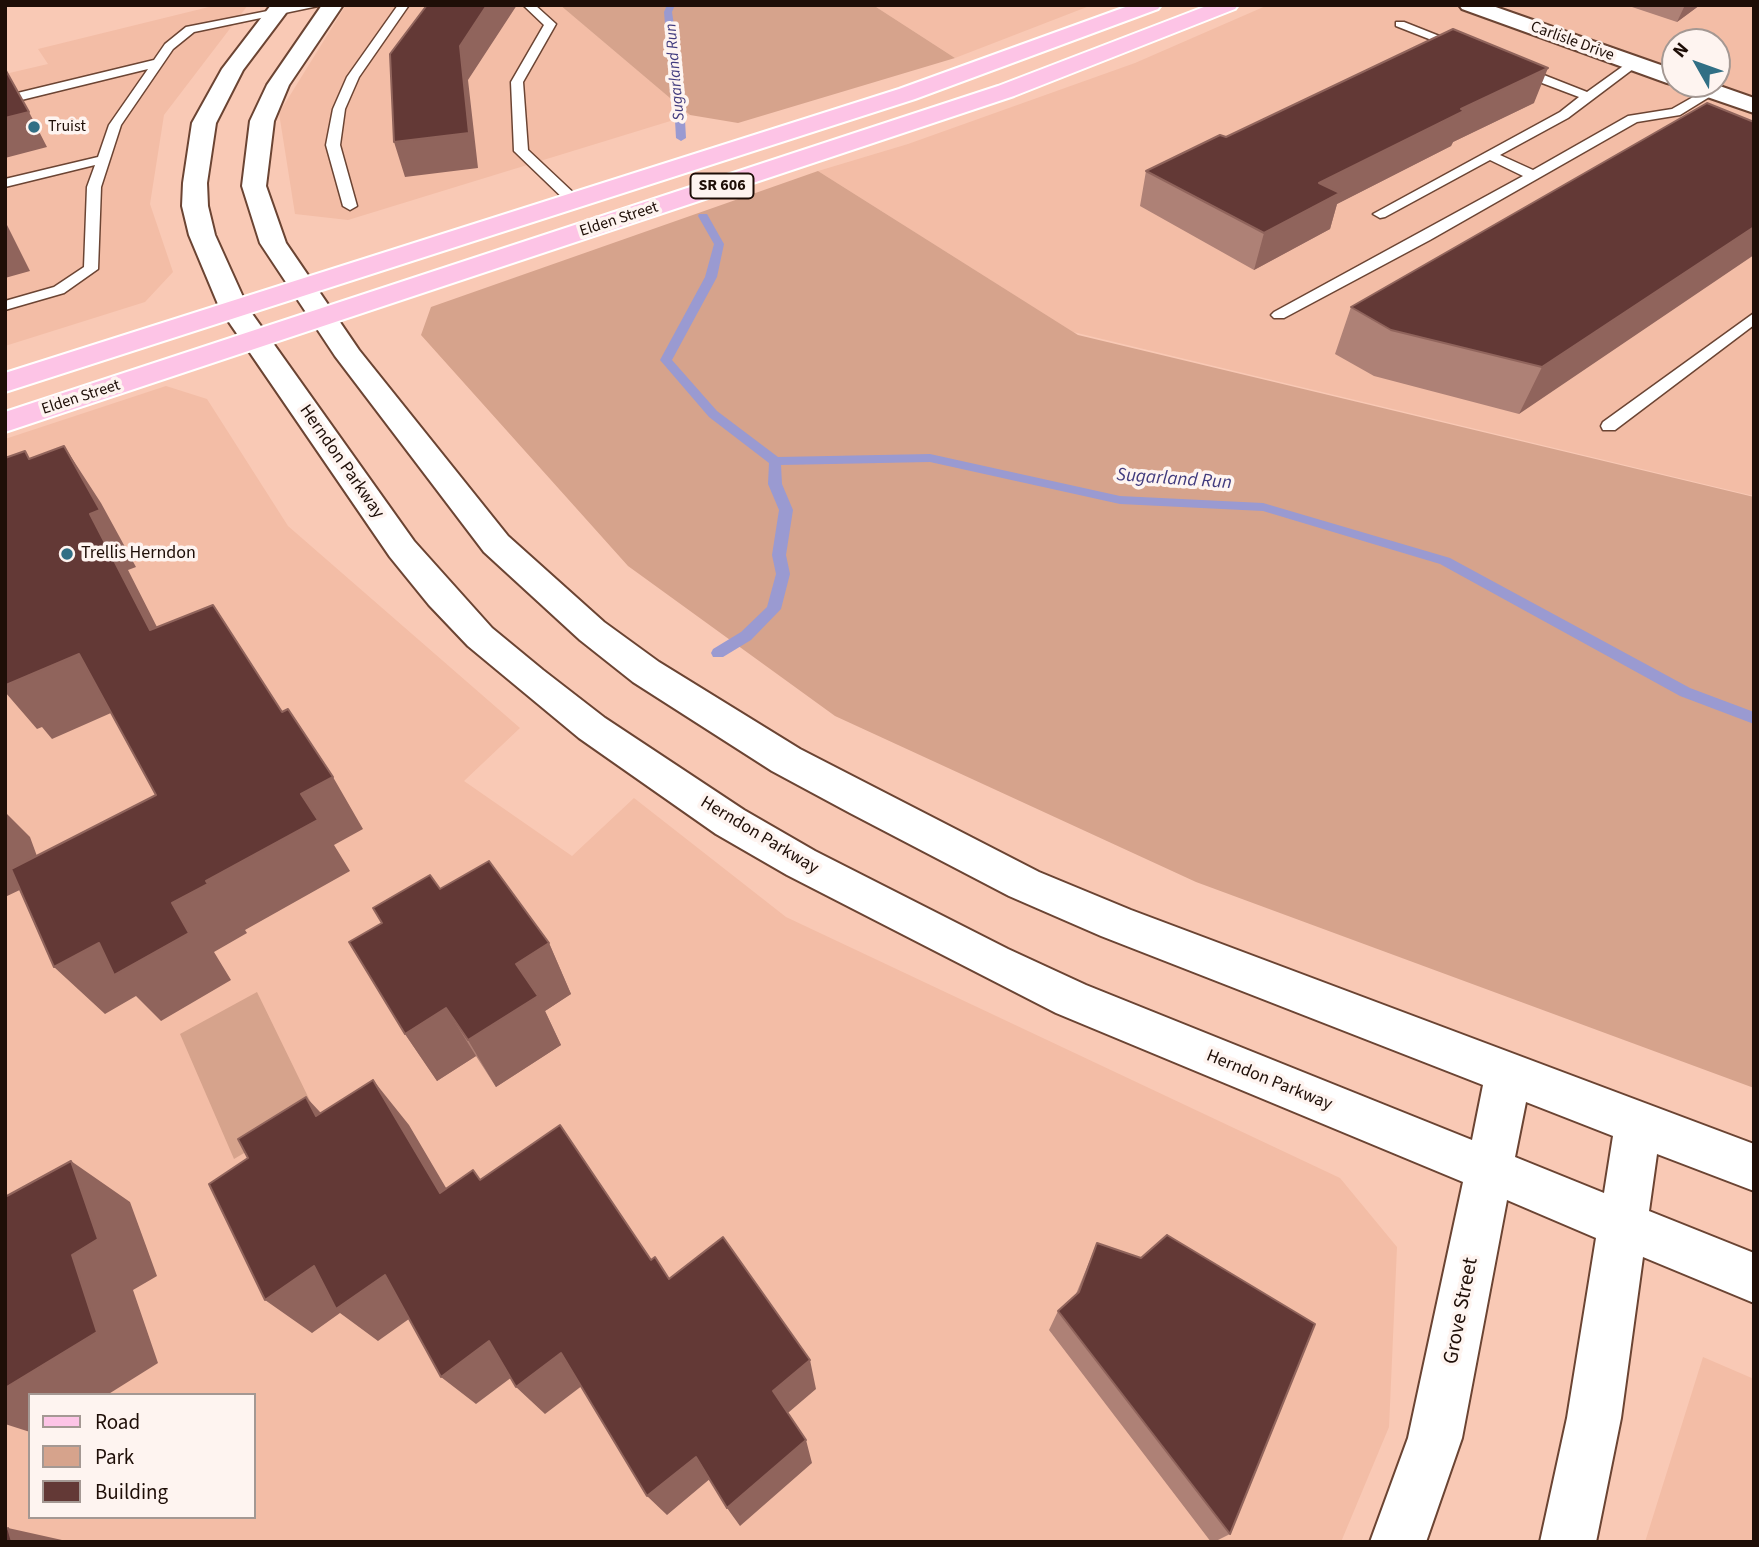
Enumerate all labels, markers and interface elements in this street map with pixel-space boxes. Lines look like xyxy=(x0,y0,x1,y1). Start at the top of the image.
street label: Carlisle Drive xyxy=(1528,18,1616,66)
water label: Sugarland Run xyxy=(662,23,690,121)
north arrow xyxy=(1661,28,1731,98)
text: N xyxy=(1667,37,1695,64)
place label: Truist xyxy=(48,117,86,137)
marker: Truist xyxy=(26,119,42,135)
road number: SR 606 xyxy=(690,174,754,198)
street label: Elden Street xyxy=(577,198,661,242)
street label: Elden Street xyxy=(39,376,123,420)
street label: Herndon Parkway xyxy=(294,401,388,523)
water label: Sugarland Run xyxy=(1116,465,1232,495)
place label: Trellis Herndon xyxy=(81,543,196,565)
marker: Trellis Herndon xyxy=(59,546,75,562)
street label: Herndon Parkway xyxy=(696,792,822,880)
street label: Herndon Parkway xyxy=(1203,1046,1335,1116)
street label: Grove Street xyxy=(1439,1255,1485,1367)
legend xyxy=(28,1393,256,1519)
text: Road xyxy=(95,1407,140,1437)
text: Park xyxy=(95,1442,134,1472)
text: Building xyxy=(95,1477,168,1507)

